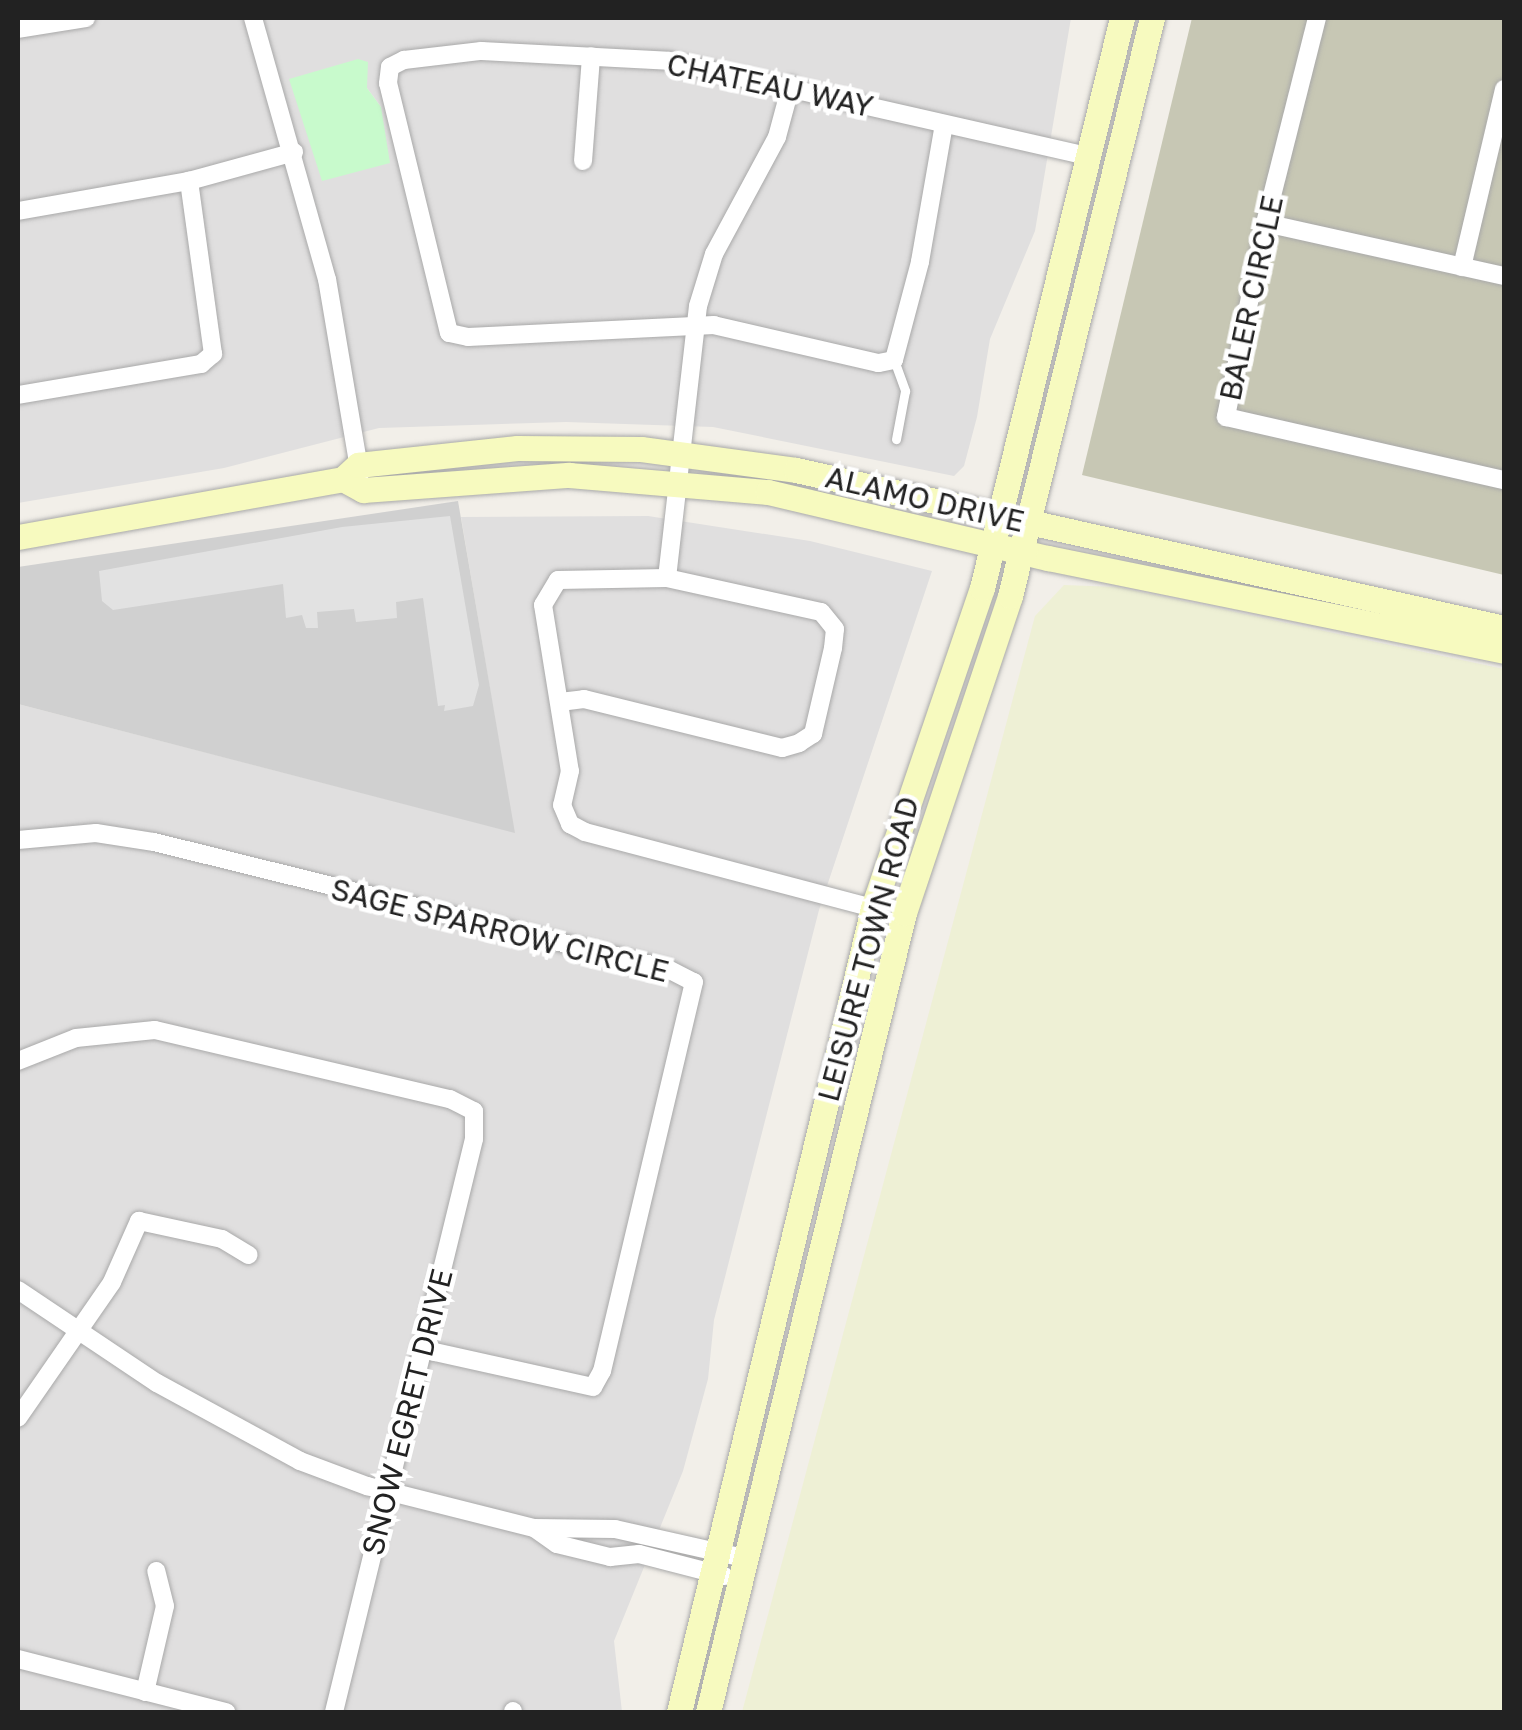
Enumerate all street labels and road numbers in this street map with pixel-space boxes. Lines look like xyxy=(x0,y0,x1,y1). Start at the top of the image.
street label: CHATEAU WAY xyxy=(664,46,876,124)
street label: BALER CIRCLE xyxy=(1212,192,1290,404)
street label: ALAMO DRIVE xyxy=(822,459,1028,539)
street label: LEISURE TOWN ROAD xyxy=(810,793,926,1105)
street label: SAGE SPARROW CIRCLE xyxy=(327,871,673,989)
street label: SNOW EGRET DRIVE xyxy=(354,1265,460,1559)

